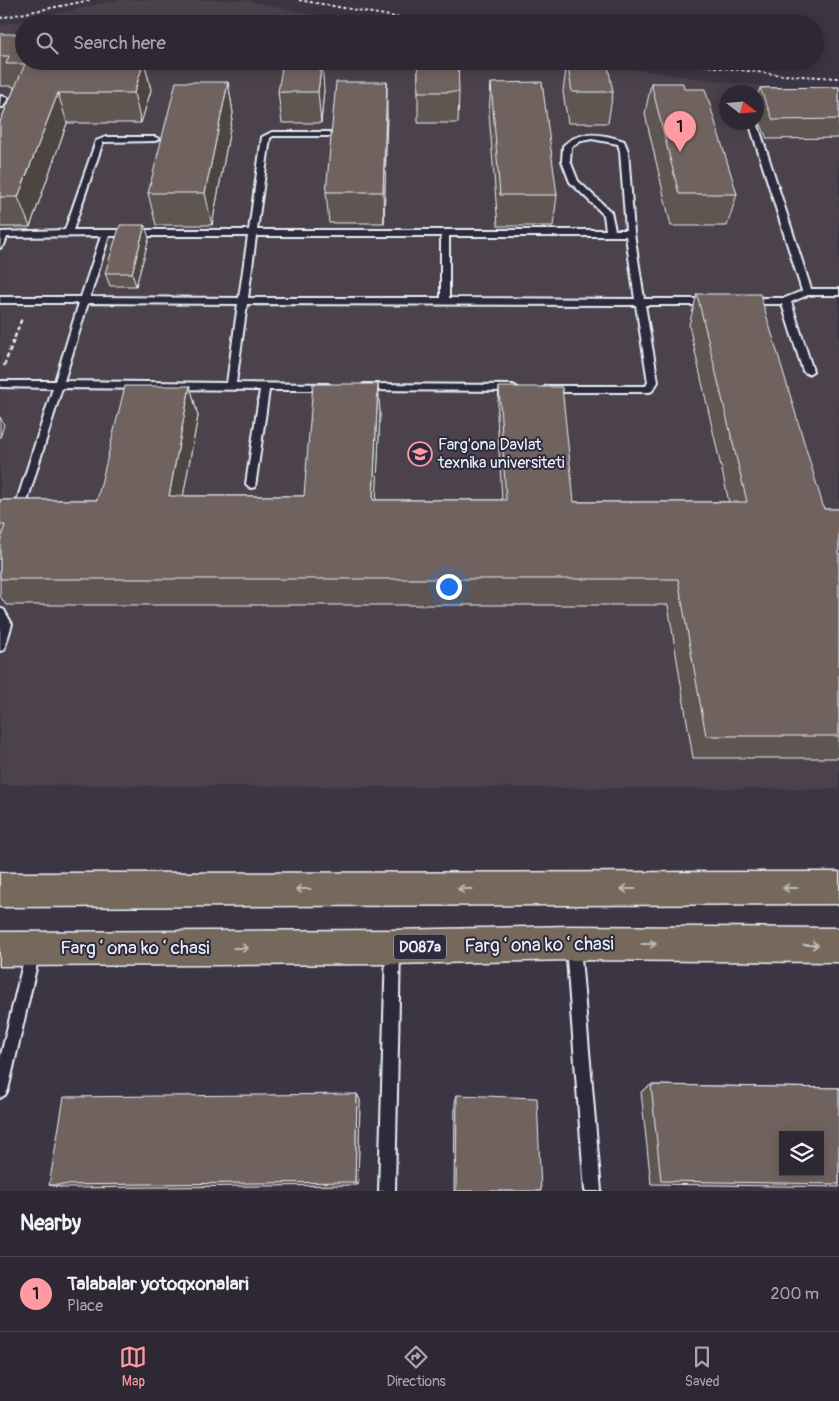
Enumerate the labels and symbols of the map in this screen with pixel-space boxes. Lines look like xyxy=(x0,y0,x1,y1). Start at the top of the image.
north arrow xyxy=(719,85,764,130)
pin: 1 xyxy=(664,111,696,152)
place label: Farg'ona Davlat texnika universiteti xyxy=(437,435,565,473)
school or university icon: Farg'ona Davlat texnika universiteti xyxy=(407,441,433,467)
your location xyxy=(436,574,462,600)
one-way arrow xyxy=(783,883,799,893)
one-way arrow xyxy=(295,884,312,894)
one-way arrow xyxy=(458,884,474,894)
one-way arrow xyxy=(620,884,636,894)
street label: Fargʻona koʻchasi xyxy=(464,932,614,958)
road number: D087a xyxy=(394,934,446,960)
street label: Fargʻona koʻchasi xyxy=(60,936,210,960)
one-way arrow xyxy=(640,939,656,949)
one-way arrow xyxy=(802,940,819,950)
one-way arrow xyxy=(232,943,249,953)

